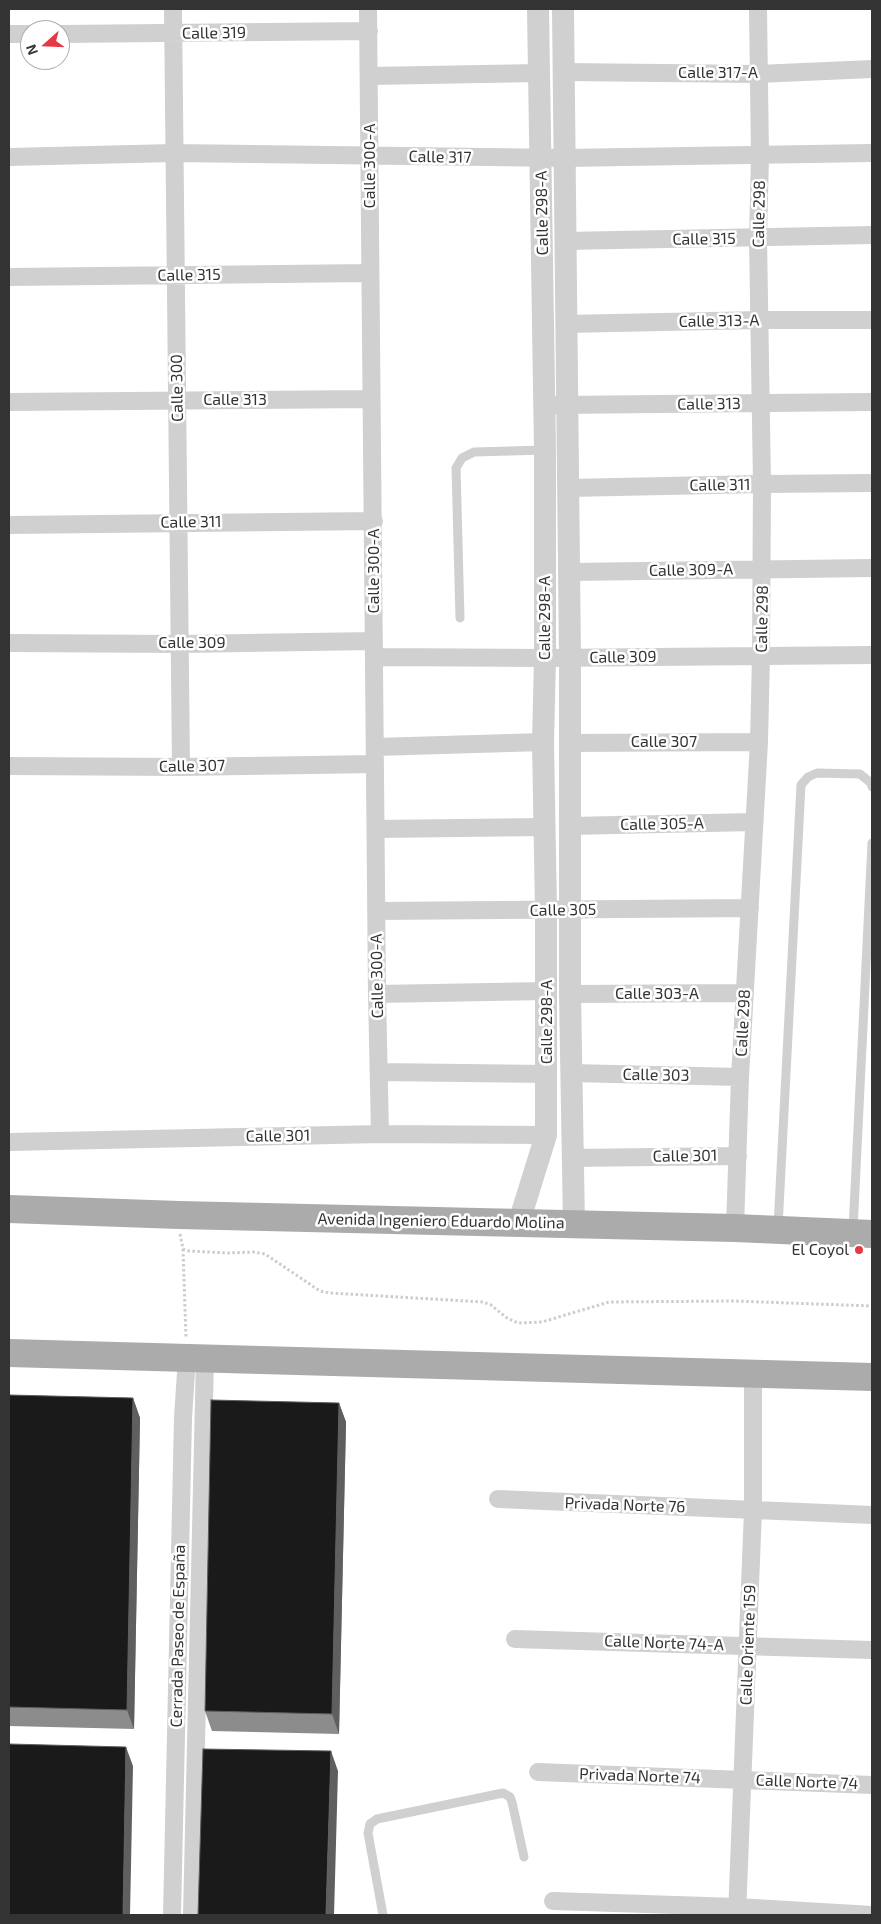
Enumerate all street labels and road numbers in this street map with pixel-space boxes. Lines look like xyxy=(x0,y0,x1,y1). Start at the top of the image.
street label: Calle 319 xyxy=(182,23,246,43)
street label: Calle 317-A xyxy=(678,63,758,83)
street label: Calle 300-A xyxy=(360,124,380,208)
street label: Calle 317 xyxy=(408,147,472,167)
street label: Calle 298-A xyxy=(532,171,552,255)
street label: Calle 298 xyxy=(749,180,769,248)
street label: Calle 315 xyxy=(672,229,736,249)
street label: Calle 315 xyxy=(157,265,221,285)
street label: Calle 313-A xyxy=(678,311,760,331)
street label: Calle 300 xyxy=(167,354,187,422)
street label: Calle 313 xyxy=(203,390,267,410)
street label: Calle 313 xyxy=(677,394,741,414)
street label: Calle 311 xyxy=(689,475,751,495)
street label: Calle 311 xyxy=(160,512,222,532)
street label: Calle 300-A xyxy=(364,529,384,613)
street label: Calle 309-A xyxy=(649,560,733,580)
street label: Calle 298-A xyxy=(535,576,555,660)
street label: Calle 298 xyxy=(752,585,772,653)
street label: Calle 309 xyxy=(158,633,226,653)
street label: Calle 309 xyxy=(589,647,657,667)
street label: Calle 307 xyxy=(631,732,697,752)
street label: Calle 307 xyxy=(159,756,225,776)
street label: Calle 305-A xyxy=(620,814,704,834)
street label: Calle 305 xyxy=(529,900,597,920)
street label: Calle 300-A xyxy=(367,933,387,1019)
street label: Calle 298-A xyxy=(537,980,557,1064)
street label: Calle 303-A xyxy=(615,984,699,1004)
street label: Calle 298 xyxy=(732,989,754,1057)
street label: Calle 303 xyxy=(622,1065,690,1085)
street label: Calle 301 xyxy=(246,1126,310,1146)
street label: Calle 301 xyxy=(653,1146,717,1166)
street label: Avenida Ingeniero Eduardo Molina xyxy=(317,1209,565,1233)
street label: Privada Norte 76 xyxy=(564,1493,686,1517)
street label: Cerrada Paseo de España xyxy=(167,1544,189,1728)
street label: Calle Oriente 159 xyxy=(736,1584,760,1706)
street label: Calle Norte 74-A xyxy=(604,1631,724,1655)
street label: Privada Norte 74 xyxy=(579,1764,701,1788)
street label: Calle Norte 74 xyxy=(755,1771,859,1793)

